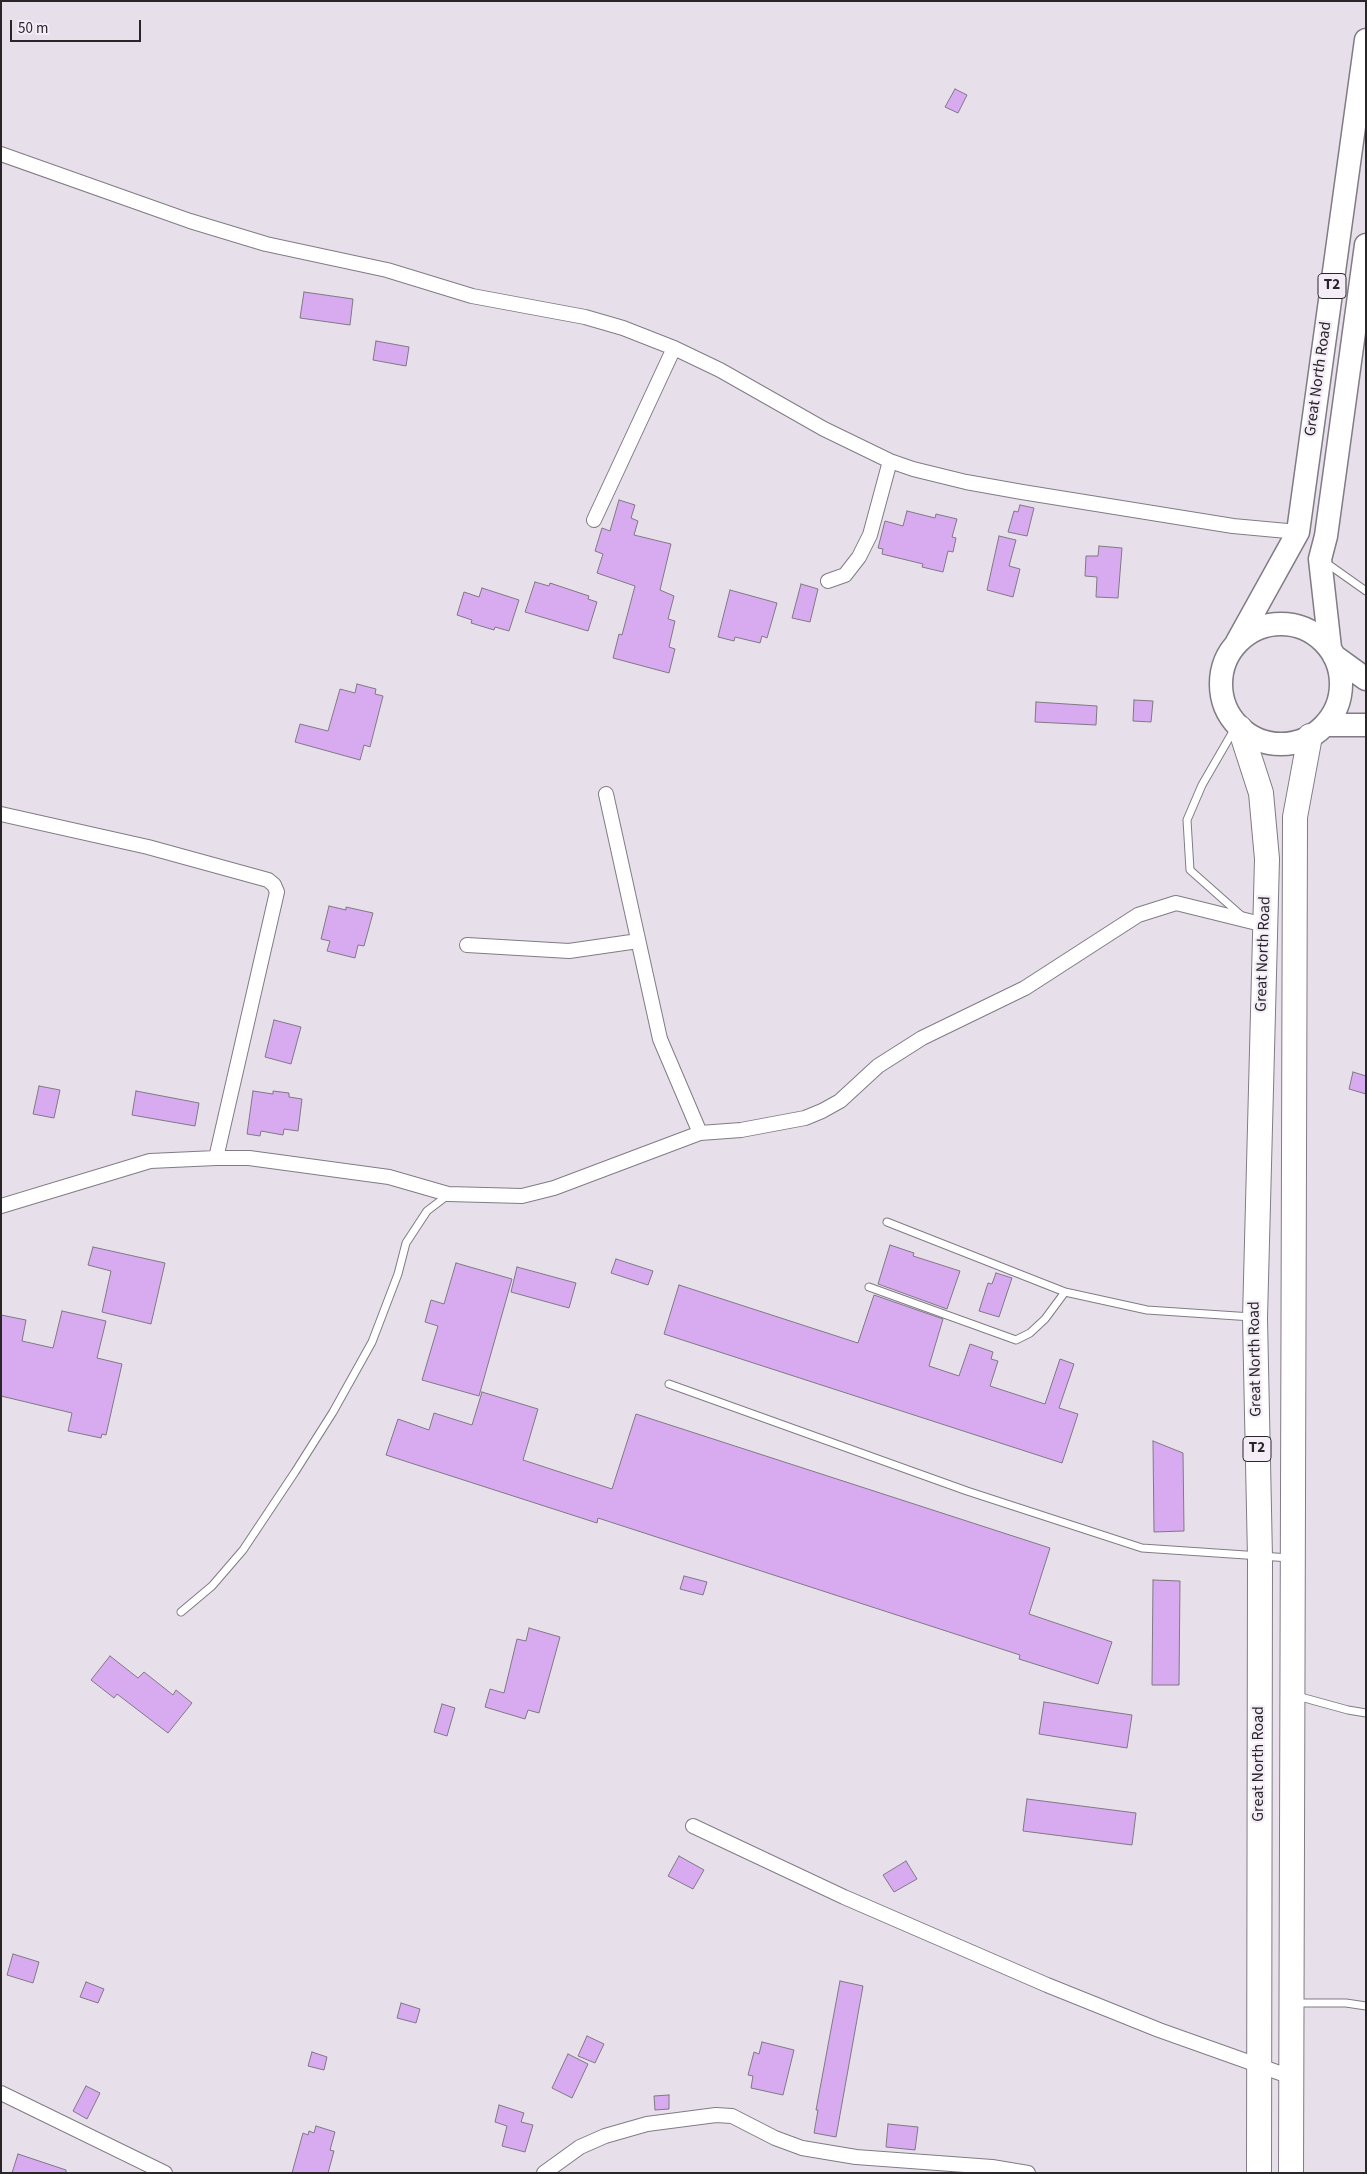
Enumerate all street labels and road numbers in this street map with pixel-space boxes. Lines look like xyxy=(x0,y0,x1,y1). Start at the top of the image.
road number: T2 xyxy=(1318,274,1346,298)
street label: Great North Road xyxy=(1301,320,1337,438)
street label: Great North Road xyxy=(1252,896,1276,1012)
street label: Great North Road xyxy=(1245,1301,1267,1417)
road number: T2 xyxy=(1243,1436,1271,1462)
street label: Great North Road xyxy=(1249,1706,1269,1822)

